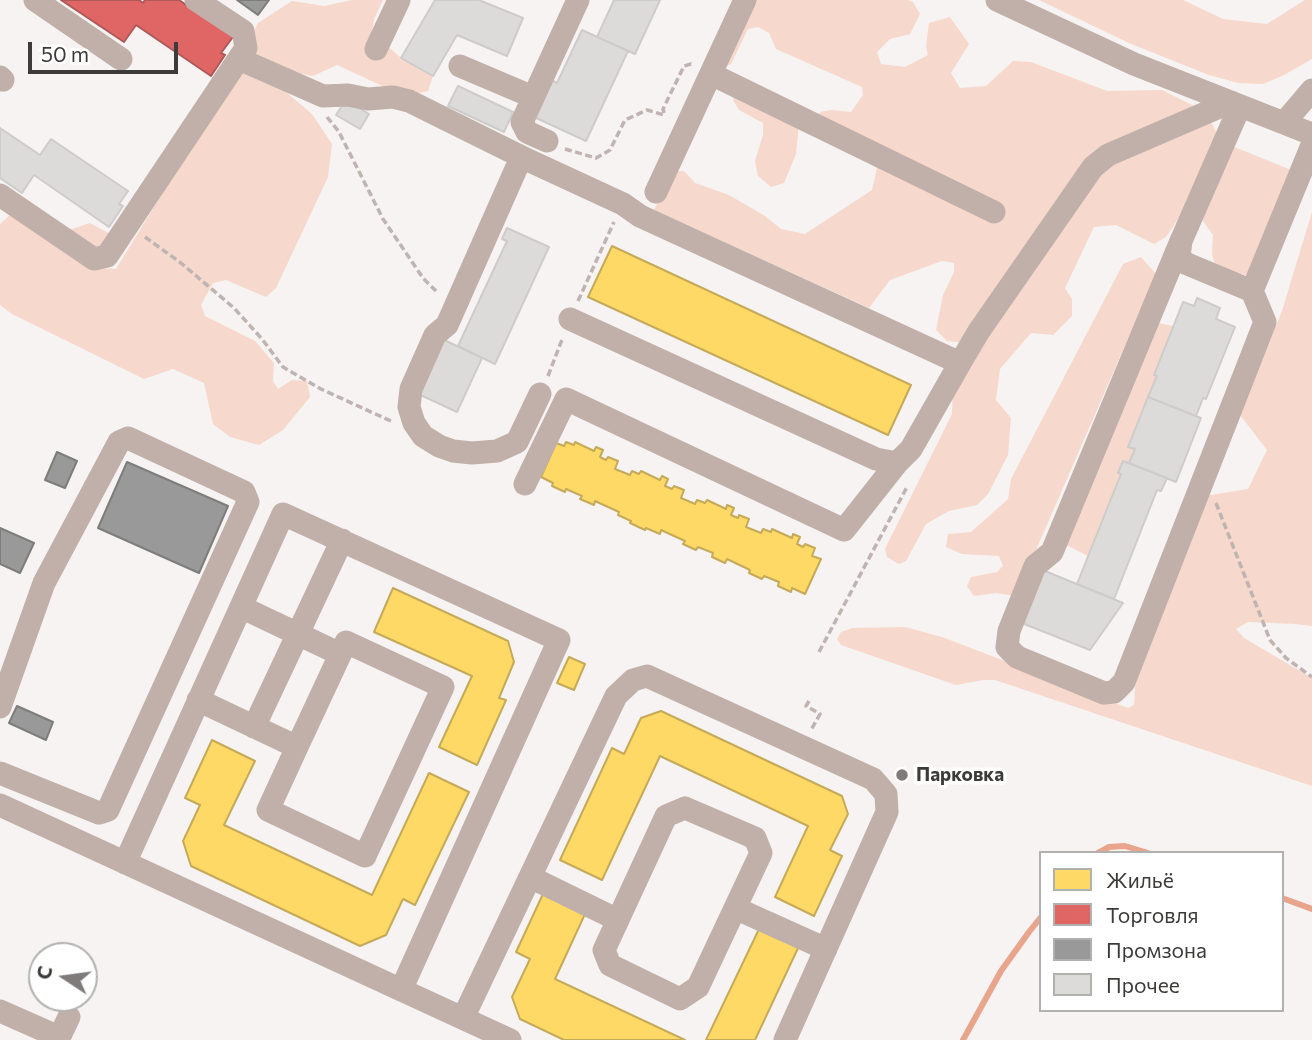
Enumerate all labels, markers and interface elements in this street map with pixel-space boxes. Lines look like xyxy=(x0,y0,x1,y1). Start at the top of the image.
scale bar xyxy=(32,28,182,72)
text: 50 m xyxy=(41,41,89,66)
place label: Парковка xyxy=(916,764,1004,786)
marker: Парковка xyxy=(894,767,910,783)
legend xyxy=(1039,851,1284,1012)
text: Жильё xyxy=(1106,867,1174,892)
text: Торговля xyxy=(1106,902,1199,927)
text: Промзона xyxy=(1106,937,1207,962)
north arrow xyxy=(28,942,98,1012)
text: С xyxy=(31,964,57,982)
text: Прочее xyxy=(1106,972,1180,997)

